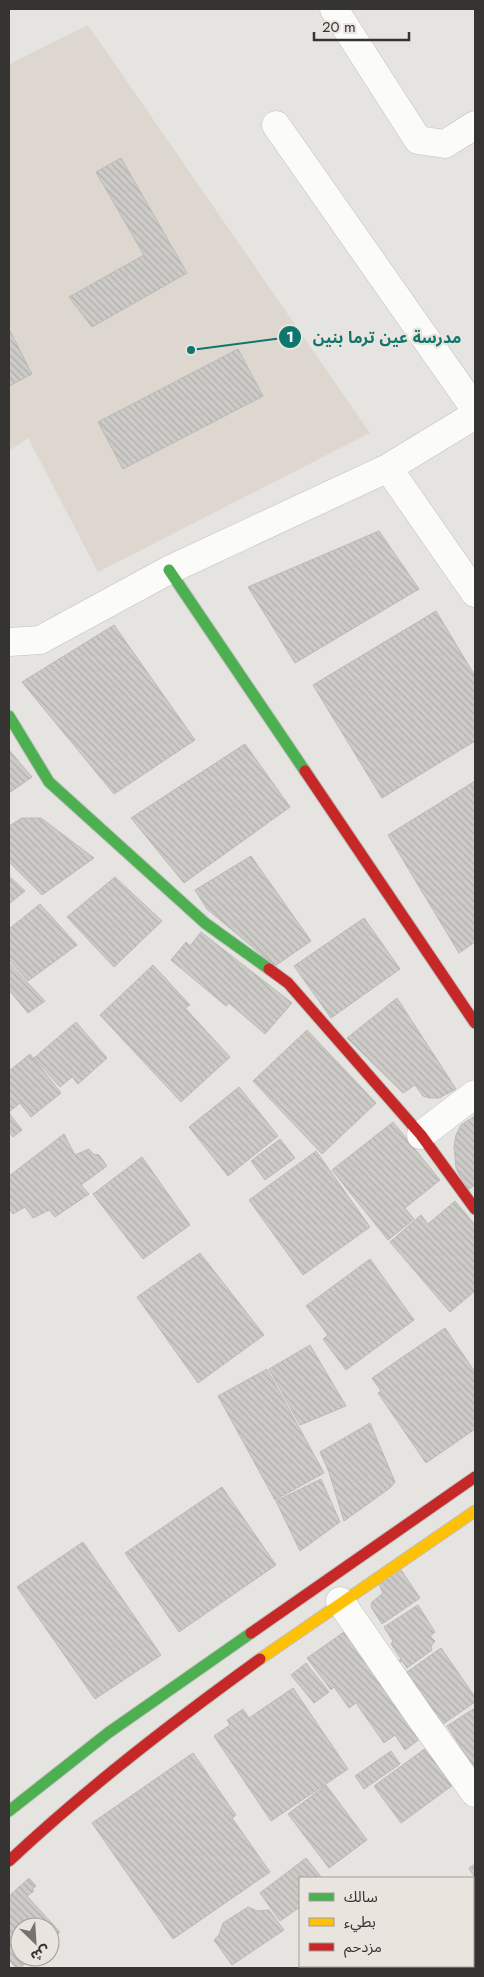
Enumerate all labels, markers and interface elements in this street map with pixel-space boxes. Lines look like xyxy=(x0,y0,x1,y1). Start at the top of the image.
scale bar xyxy=(314,10,409,42)
text: 20 m xyxy=(322,16,356,38)
callout: مدرسة عين ترما بنين xyxy=(277,322,471,353)
text: 1 xyxy=(286,326,294,348)
text: مدرسة عين ترما بنين xyxy=(313,326,461,349)
legend xyxy=(299,1877,474,1967)
text: سالك xyxy=(344,1886,378,1908)
text: بطيء xyxy=(344,1911,376,1933)
north arrow xyxy=(10,1917,60,1967)
text: مزدحم xyxy=(344,1936,382,1958)
text: ش xyxy=(28,1941,53,1967)

